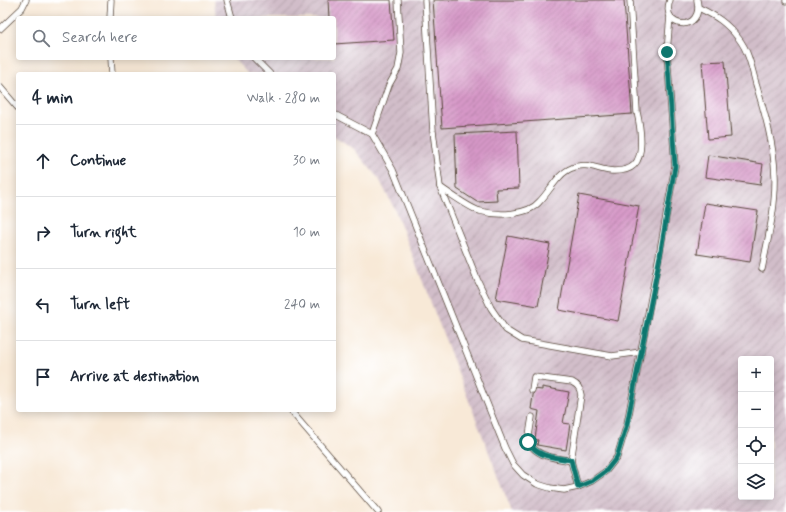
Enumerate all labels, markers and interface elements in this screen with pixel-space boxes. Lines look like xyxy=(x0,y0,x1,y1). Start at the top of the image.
search box xyxy=(16,16,336,60)
icon: search xyxy=(30,27,52,49)
text: Search here xyxy=(62,28,138,48)
route end xyxy=(658,43,676,61)
text: 4 min xyxy=(32,87,73,109)
text: Walk · 280 m xyxy=(247,90,320,107)
icon: ahead xyxy=(32,150,54,172)
text: Continue xyxy=(70,151,126,171)
text: 30 m xyxy=(293,152,320,169)
icon: right xyxy=(32,222,54,244)
text: Turn right xyxy=(70,223,137,243)
text: 10 m xyxy=(293,224,320,241)
icon: left xyxy=(32,294,54,316)
text: Turn left xyxy=(70,295,130,315)
text: 240 m xyxy=(284,296,320,313)
map controls xyxy=(738,356,774,500)
button: + xyxy=(738,356,774,392)
icon: arrive xyxy=(32,366,54,388)
text: Arrive at destination xyxy=(70,367,199,387)
button: − xyxy=(738,392,774,428)
button: locate xyxy=(738,428,774,464)
route start xyxy=(519,433,537,451)
button: layers xyxy=(738,464,774,500)

